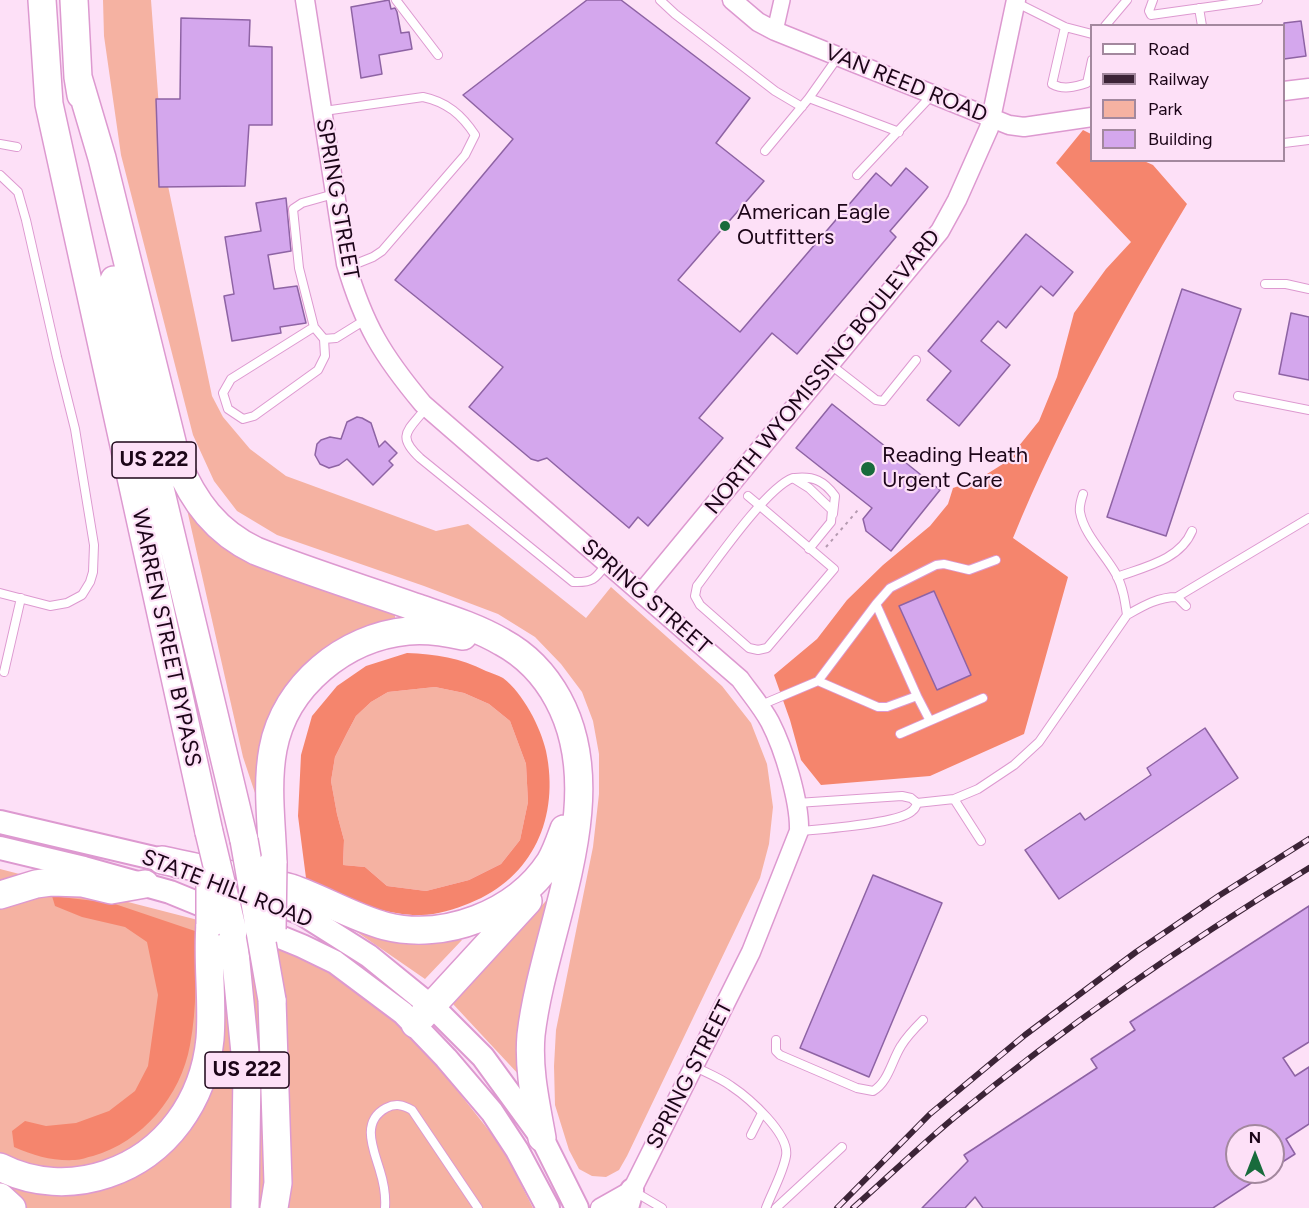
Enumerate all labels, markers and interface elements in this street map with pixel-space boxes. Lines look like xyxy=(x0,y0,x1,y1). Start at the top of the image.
legend xyxy=(1090,24,1285,162)
text: Road xyxy=(1148,38,1189,60)
street label: VAN REED ROAD xyxy=(821,39,991,129)
text: Railway xyxy=(1148,68,1209,90)
text: Park xyxy=(1148,98,1182,120)
street label: SPRING STREET xyxy=(310,117,364,281)
text: Building xyxy=(1148,128,1213,150)
place label: American Eagle Outfitters xyxy=(737,200,890,252)
marker: American Eagle Outfitters xyxy=(718,219,732,233)
street label: NORTH WYOMISSING BOULEVARD xyxy=(700,224,946,520)
road number: US 222 xyxy=(112,442,196,478)
place label: Reading Heath Urgent Care xyxy=(882,443,1028,494)
marker: Reading Heath Urgent Care xyxy=(859,460,877,478)
street label: WARREN STREET BYPASS xyxy=(126,507,206,769)
street label: SPRING STREET xyxy=(576,534,716,660)
street label: STATE HILL ROAD xyxy=(138,844,316,934)
street label: SPRING STREET xyxy=(641,996,739,1154)
road number: US 222 xyxy=(205,1052,289,1088)
north arrow xyxy=(1225,1124,1285,1184)
text: N xyxy=(1249,1128,1261,1147)

